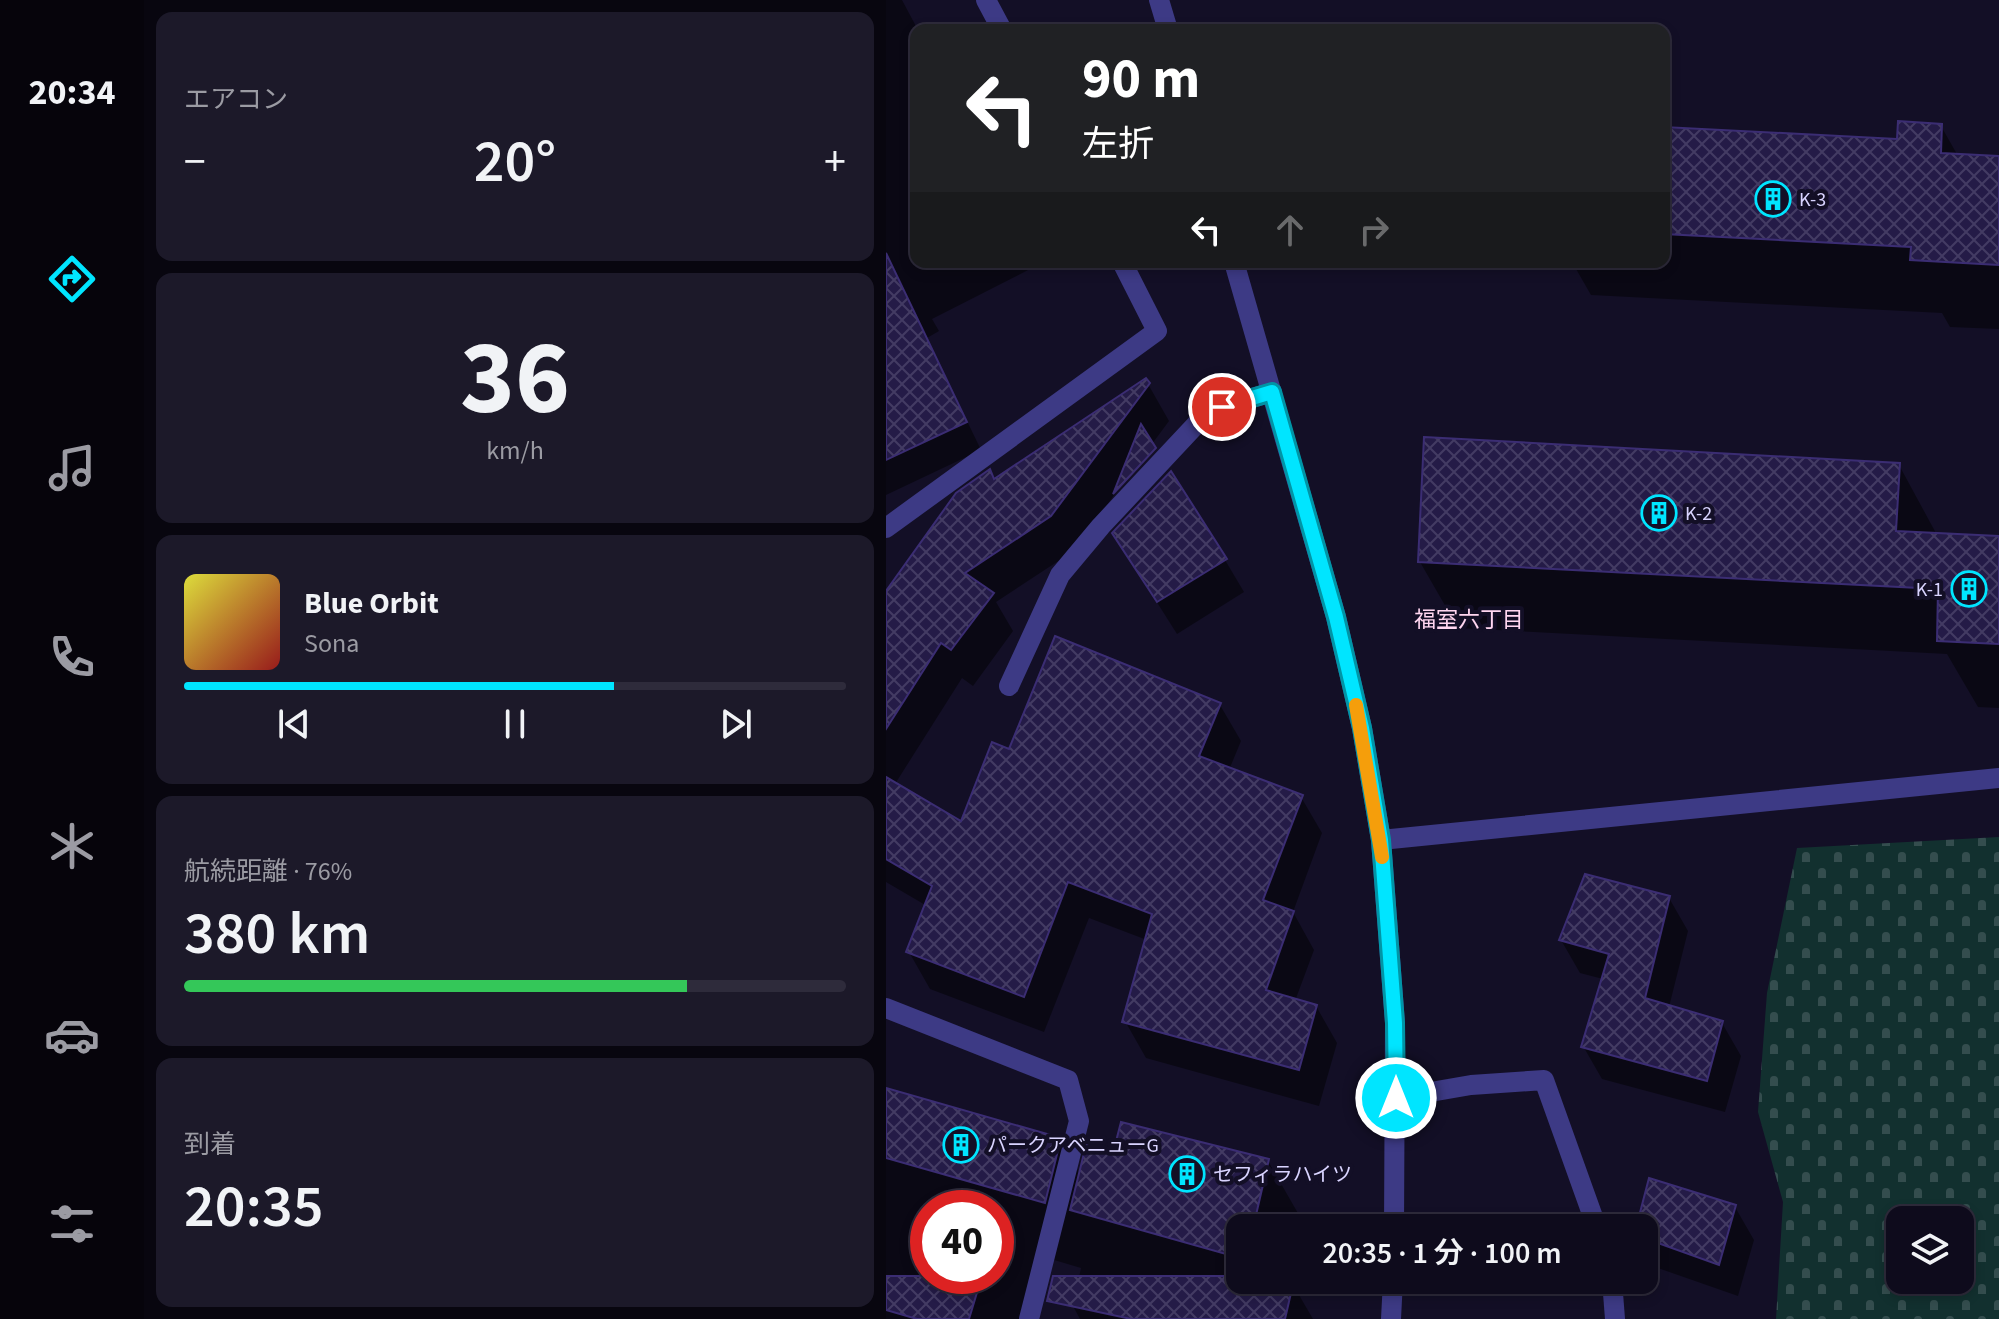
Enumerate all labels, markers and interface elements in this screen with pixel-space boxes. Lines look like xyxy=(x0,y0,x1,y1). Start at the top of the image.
text: 90 m xyxy=(1082,40,1200,119)
icon: left xyxy=(950,56,1054,160)
text: 20:34 xyxy=(29,67,115,118)
text: エアコン xyxy=(184,81,288,118)
text: 左折 xyxy=(1082,119,1154,170)
text: 20° xyxy=(474,120,556,205)
text: − xyxy=(184,131,206,194)
text: + xyxy=(824,131,846,194)
building icon: K-3 xyxy=(1754,180,1792,218)
place label: K-3 xyxy=(1799,186,1826,214)
icon: left xyxy=(1184,208,1228,252)
icon: ahead xyxy=(1268,208,1312,252)
icon: right xyxy=(1352,208,1396,252)
icon: directions xyxy=(44,251,100,307)
text: 36 xyxy=(460,306,570,454)
pin xyxy=(1188,373,1256,441)
icon: arrive xyxy=(1200,385,1244,429)
text: km/h xyxy=(486,432,544,469)
icon: music xyxy=(44,440,100,496)
building icon: K-2 xyxy=(1640,494,1678,532)
place label: K-2 xyxy=(1685,500,1712,528)
building icon: K-1 xyxy=(1950,570,1988,608)
place label: K-1 xyxy=(1916,576,1943,604)
text: Blue Orbit xyxy=(304,582,439,625)
district label: 福室六丁目 xyxy=(1414,604,1524,636)
text: Sona xyxy=(304,625,359,662)
icon: phone xyxy=(44,629,100,685)
icon: previous xyxy=(272,702,316,746)
icon: pause xyxy=(493,702,537,746)
icon: next xyxy=(714,702,758,746)
icon: climate xyxy=(44,818,100,874)
text: 航続距離 · 76% xyxy=(184,853,352,890)
text: 380 km xyxy=(184,892,370,977)
icon: car xyxy=(44,1007,100,1063)
position arrow xyxy=(1354,1056,1438,1140)
text: 到着 xyxy=(184,1126,236,1163)
building icon: パークアベニューG xyxy=(942,1126,980,1164)
place label: パークアベニューG xyxy=(987,1132,1159,1160)
building icon: セフィラハイツ xyxy=(1168,1155,1206,1193)
place label: セフィラハイツ xyxy=(1213,1161,1352,1189)
text: 20:35 xyxy=(184,1165,324,1250)
speed limit sign: 40 xyxy=(910,1190,1014,1294)
icon: filters xyxy=(44,1196,100,1252)
map controls xyxy=(1886,1206,1974,1294)
button: layers xyxy=(1886,1206,1974,1294)
text: 20:35 · 1 分 · 100 m xyxy=(1322,1232,1562,1275)

